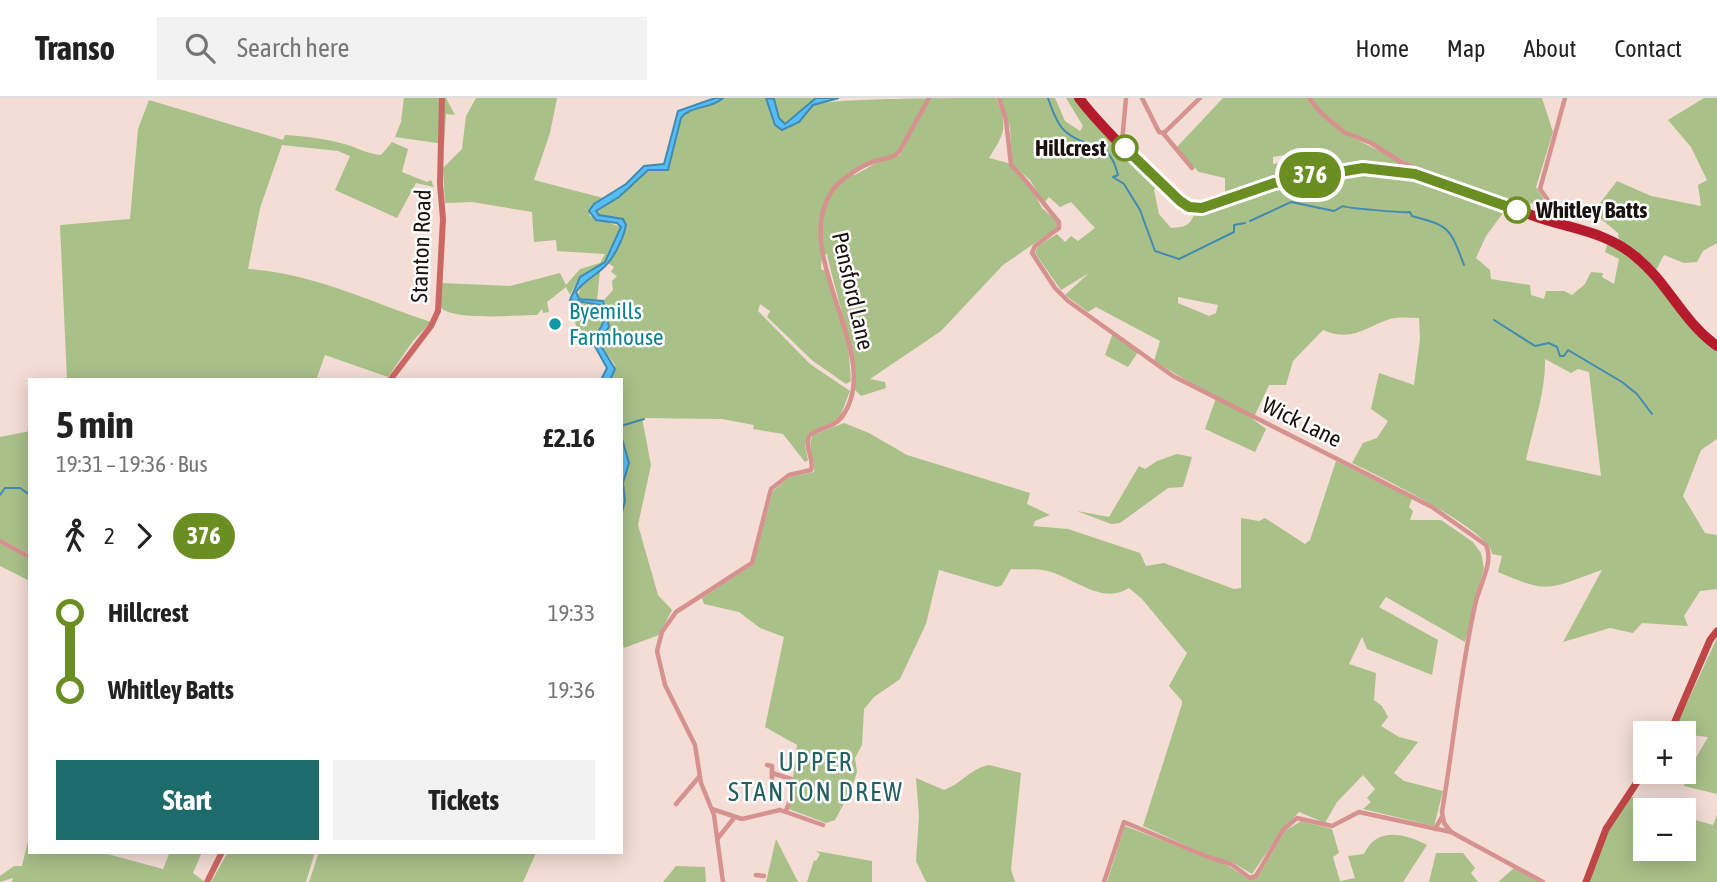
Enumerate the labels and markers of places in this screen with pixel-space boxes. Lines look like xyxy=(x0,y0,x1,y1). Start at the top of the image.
place label: Hillcrest xyxy=(1035,135,1106,161)
marker: Hillcrest xyxy=(1112,135,1138,161)
marker: Whitley Batts xyxy=(1504,197,1530,223)
place label: Whitley Batts xyxy=(1535,197,1647,223)
place label: Byemills Farmhouse xyxy=(569,298,663,350)
marker: Byemills Farmhouse xyxy=(547,316,563,332)

